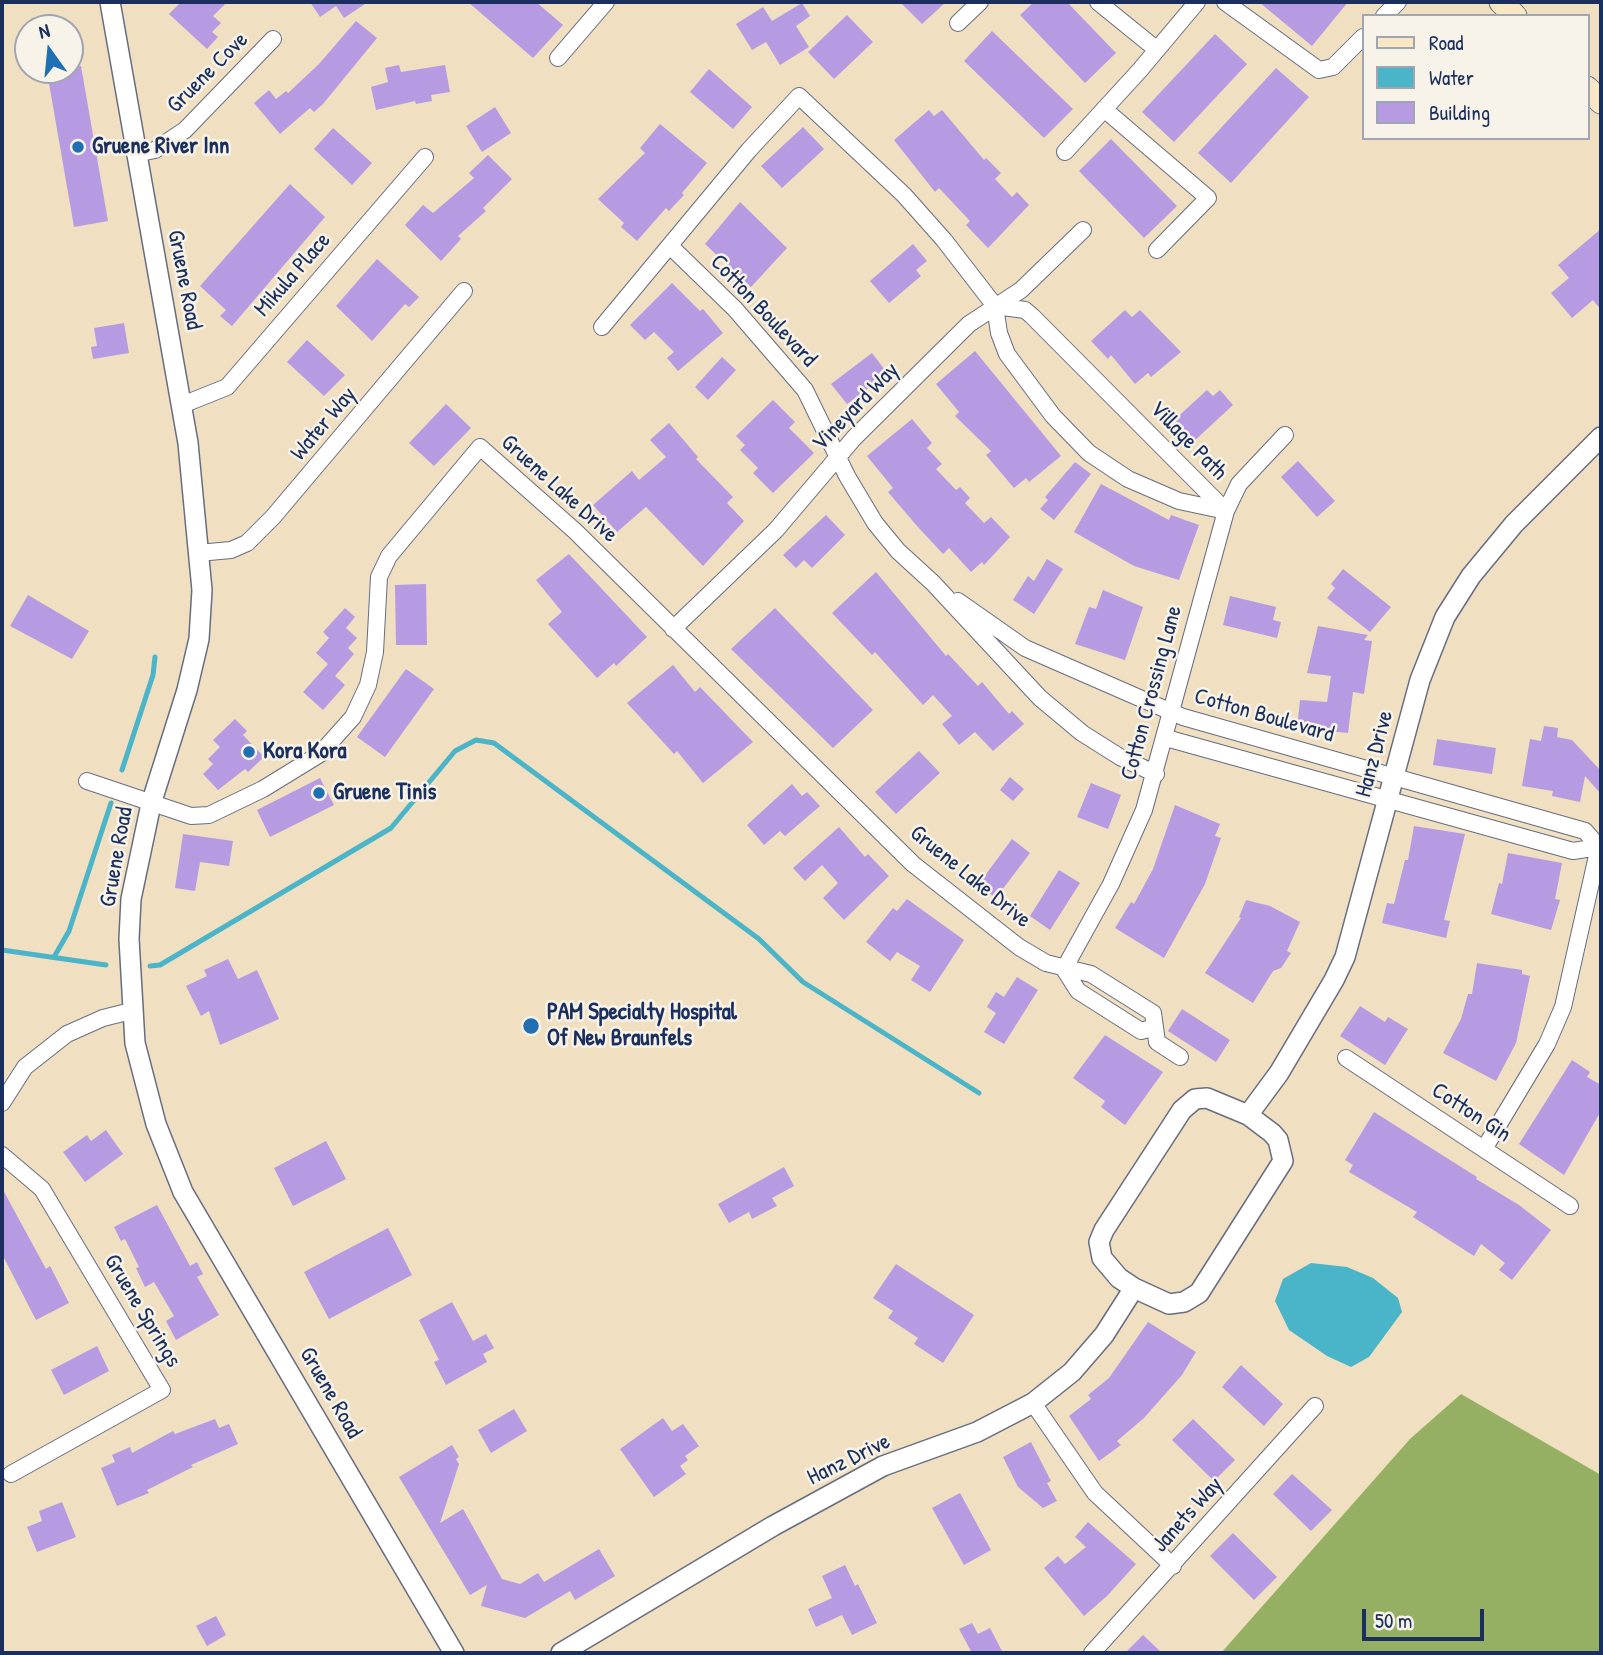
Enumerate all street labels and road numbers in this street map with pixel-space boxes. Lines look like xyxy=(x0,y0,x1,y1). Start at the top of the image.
street label: Gruene Cove xyxy=(162,27,254,119)
street label: Mikula Place xyxy=(249,227,337,323)
street label: Gruene Road xyxy=(161,228,207,332)
street label: Cotton Boulevard xyxy=(704,249,822,373)
street label: Vineyard Way xyxy=(807,357,905,457)
street label: Water Way xyxy=(285,382,363,466)
street label: Village Path xyxy=(1144,396,1232,486)
street label: Gruene Lake Drive xyxy=(495,429,623,549)
street label: Cotton Crossing Lane xyxy=(1115,603,1189,783)
street label: Cotton Boulevard xyxy=(1191,683,1337,749)
street label: Hanz Drive xyxy=(1350,708,1400,800)
street label: Gruene Road xyxy=(95,805,139,909)
street label: Gruene Lake Drive xyxy=(904,820,1036,934)
street label: Cotton Gin xyxy=(1426,1077,1516,1149)
street label: Gruene Springs xyxy=(97,1249,187,1373)
street label: Gruene Road xyxy=(293,1342,367,1444)
street label: Hanz Drive xyxy=(803,1428,895,1492)
street label: Janets Way xyxy=(1147,1472,1229,1558)

